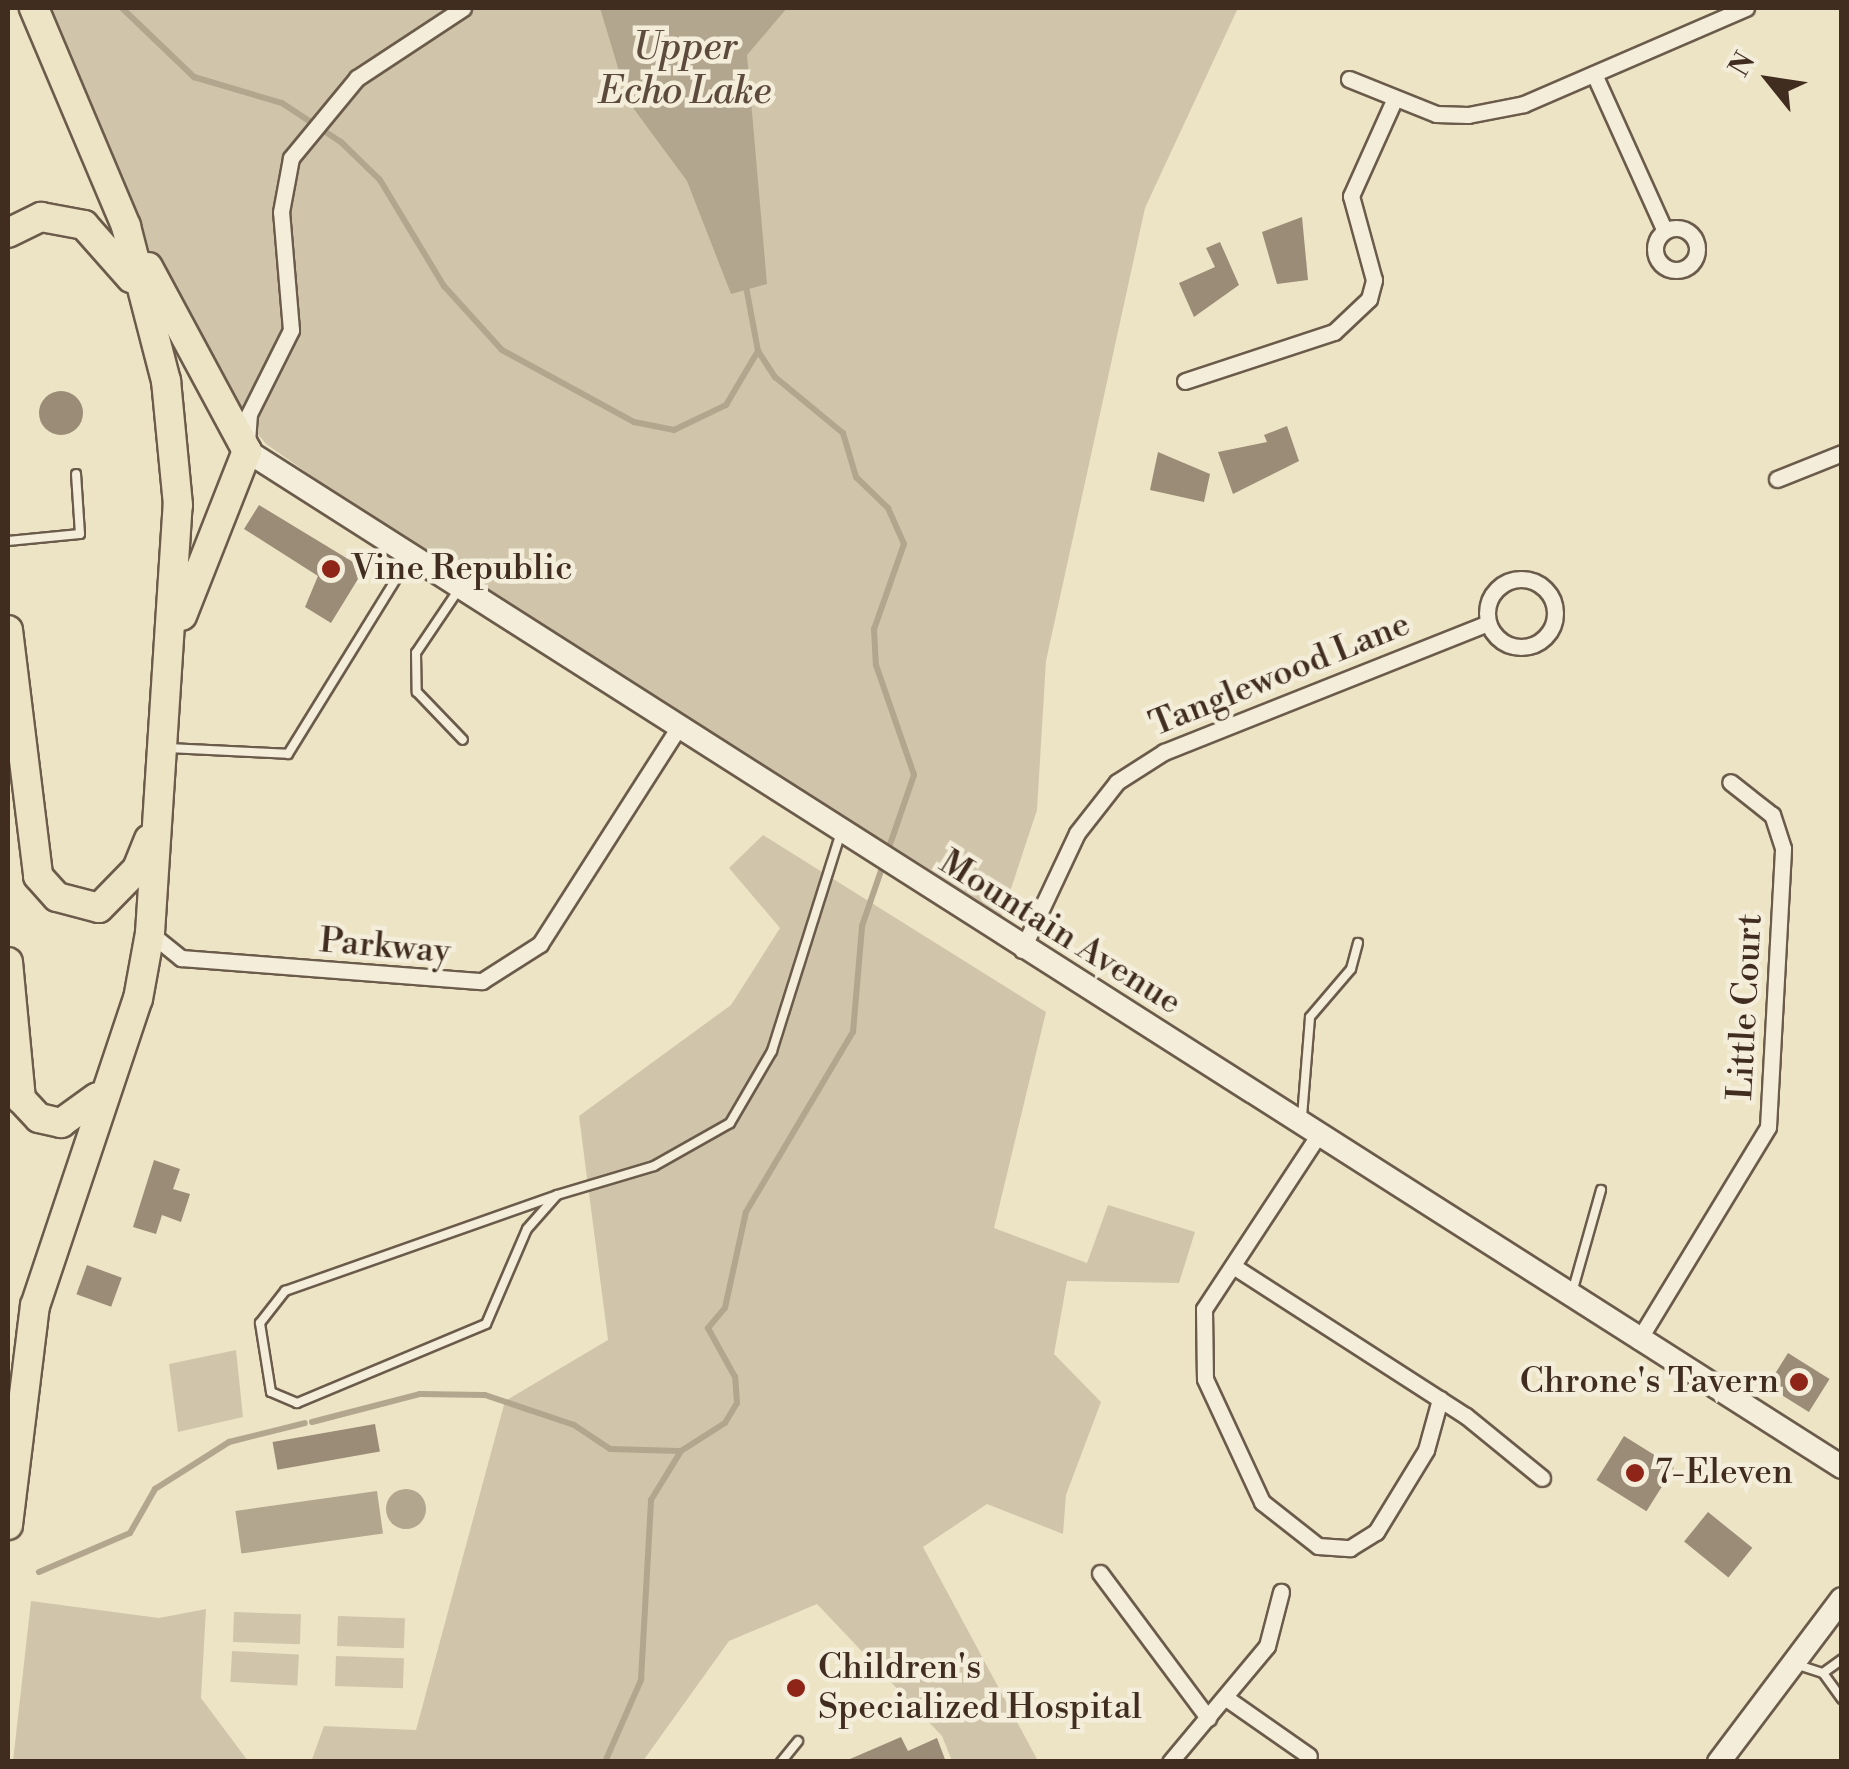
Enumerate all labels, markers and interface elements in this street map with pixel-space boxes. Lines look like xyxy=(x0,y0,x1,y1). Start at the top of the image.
water label: Upper Echo Lake xyxy=(599,25,771,114)
north arrow xyxy=(1719,30,1819,130)
text: N xyxy=(1722,46,1763,83)
place label: Vine Republic xyxy=(351,548,573,590)
marker: Vine Republic xyxy=(320,558,342,580)
street label: Tanglewood Lane xyxy=(1144,604,1416,746)
street label: Mountain Avenue xyxy=(931,842,1189,1024)
street label: Little Court xyxy=(1720,913,1772,1101)
street label: Parkway xyxy=(318,920,452,974)
place label: Chrone's Tavern xyxy=(1520,1361,1779,1403)
marker: Chrone's Tavern xyxy=(1788,1371,1810,1393)
place label: 7-Eleven xyxy=(1655,1452,1793,1494)
marker: 7-Eleven xyxy=(1624,1462,1646,1484)
place label: Children's Specialized Hospital xyxy=(818,1647,1142,1729)
marker: Children's Specialized Hospital xyxy=(783,1675,809,1701)

